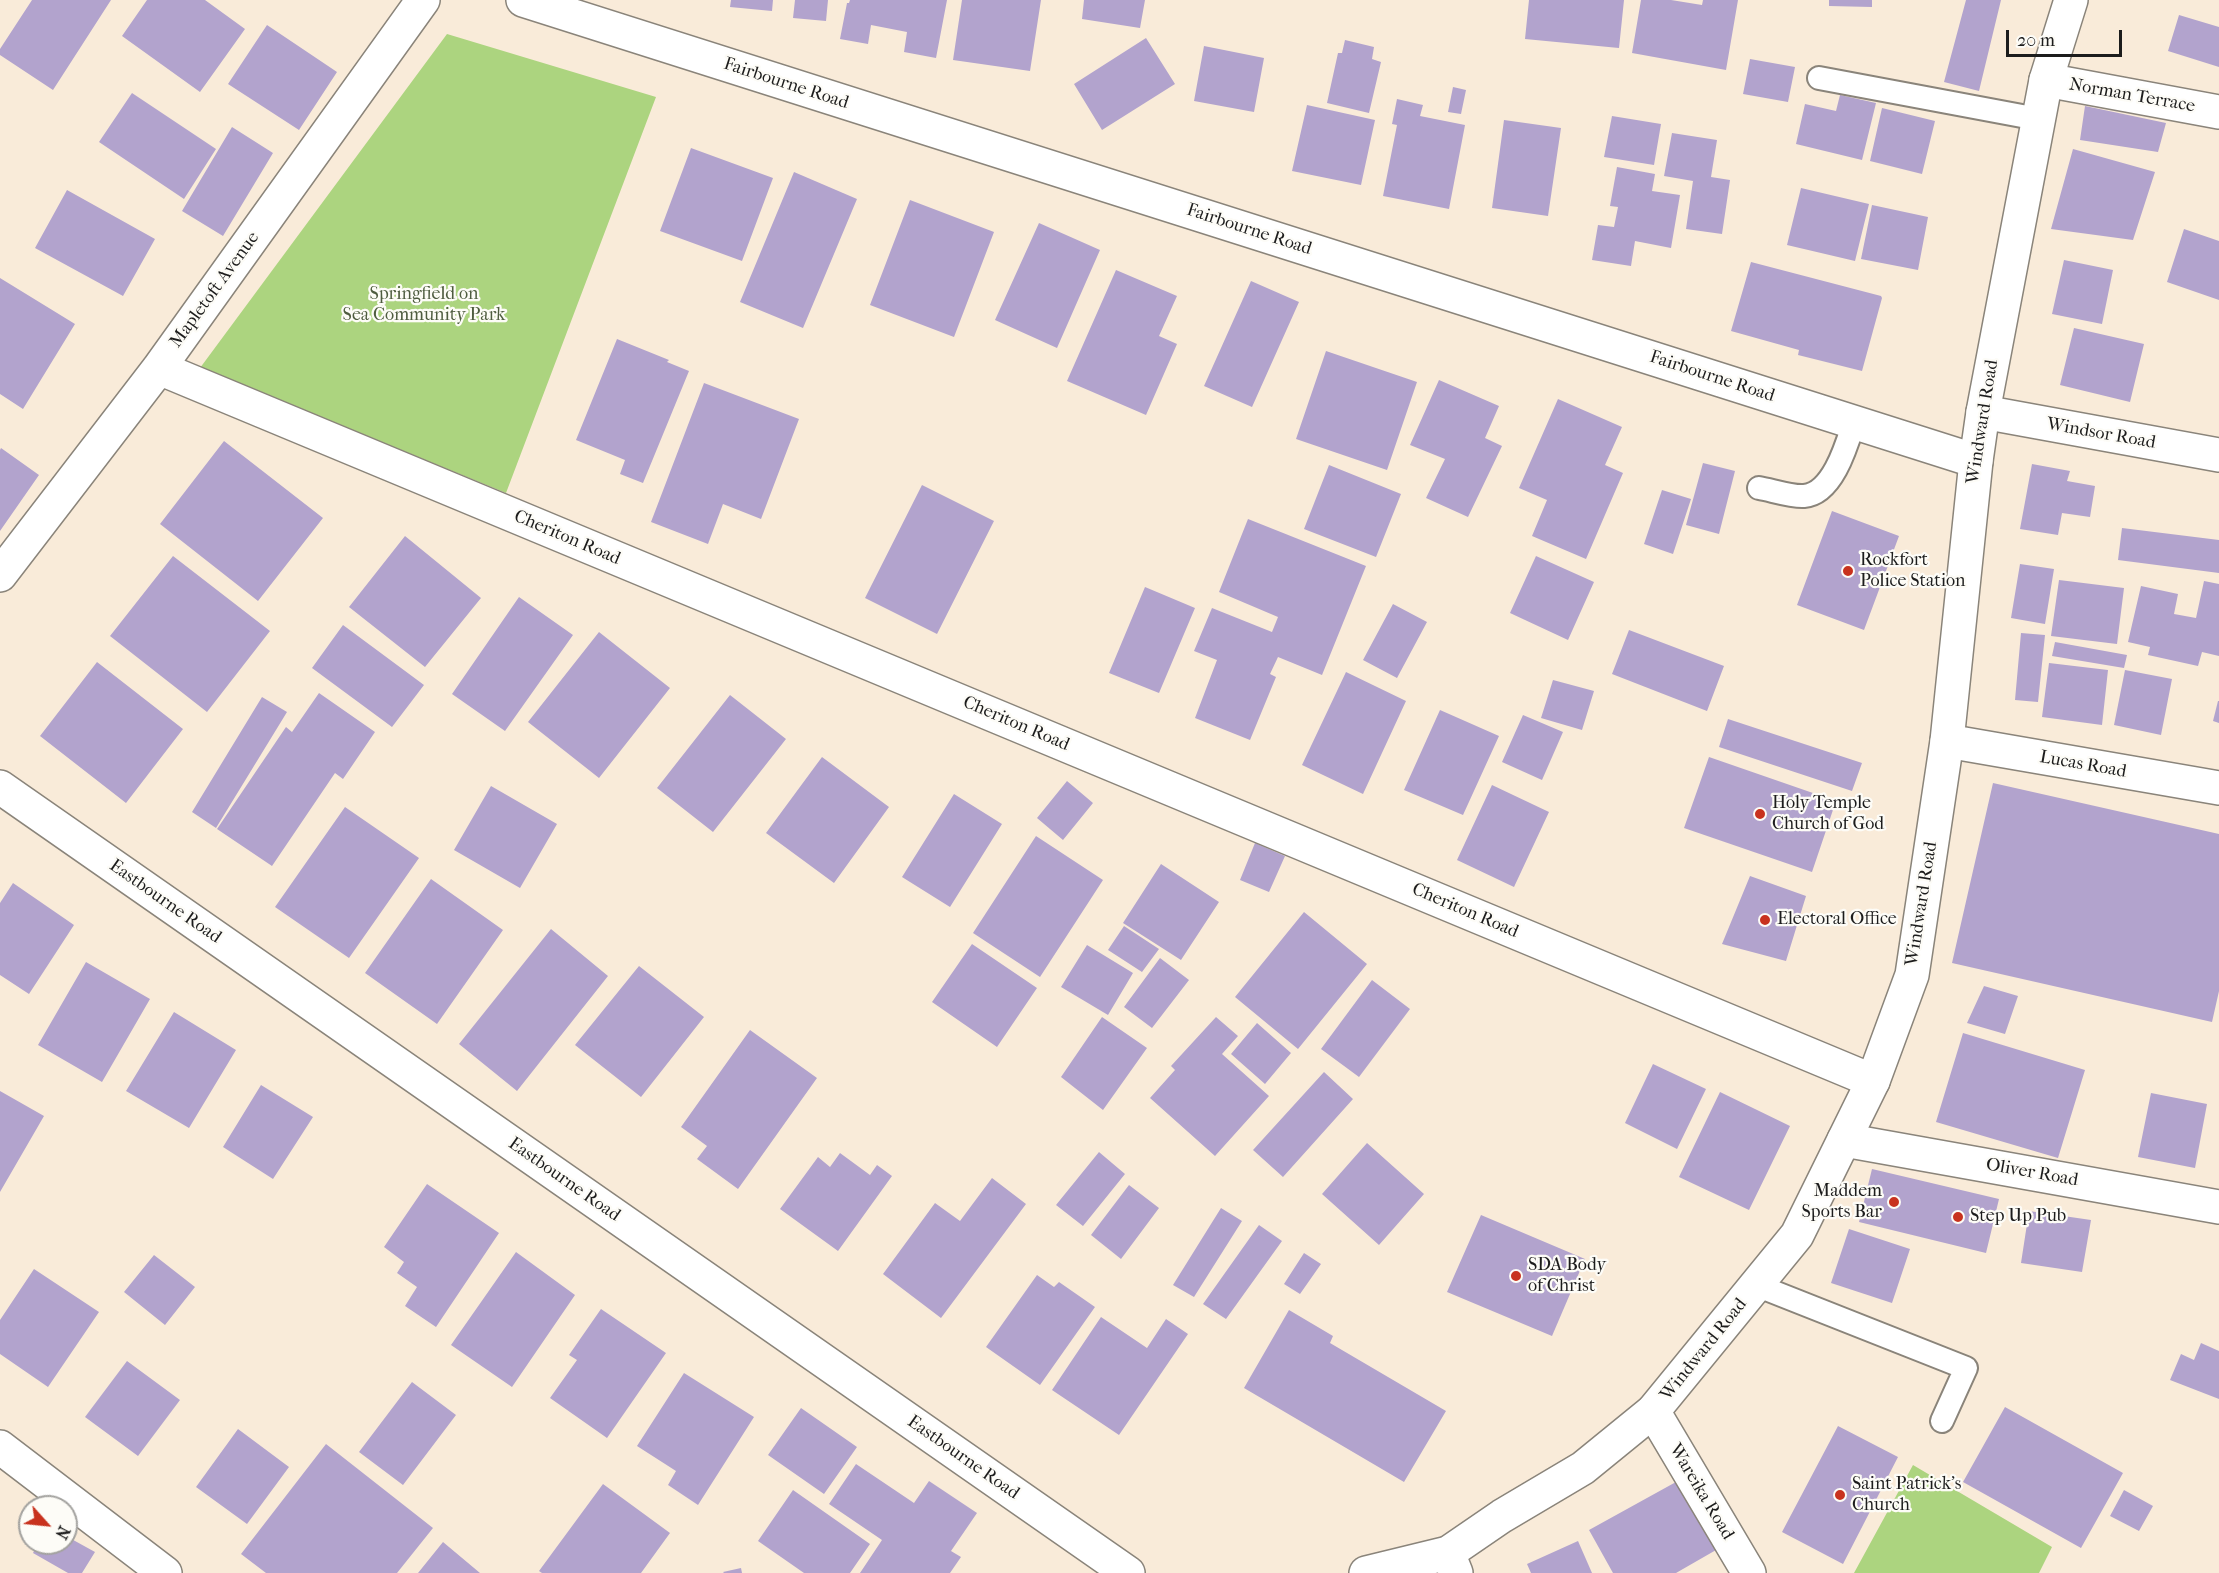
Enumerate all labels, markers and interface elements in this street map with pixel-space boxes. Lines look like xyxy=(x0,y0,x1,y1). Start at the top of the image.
scale bar xyxy=(2009,18,2124,56)
text: 20 m xyxy=(2017,30,2055,51)
street label: Fairbourne Road xyxy=(721,54,851,114)
street label: Norman Terrace xyxy=(2067,74,2197,118)
street label: Fairbourne Road xyxy=(1184,200,1314,260)
street label: Mapletoft Avenue xyxy=(166,228,264,352)
park label: Springfield on Sea Community Park xyxy=(343,284,505,326)
street label: Fairbourne Road xyxy=(1647,347,1777,407)
street label: Windward Road xyxy=(1963,358,2003,486)
street label: Windsor Road xyxy=(2045,414,2157,454)
street label: Cheriton Road xyxy=(510,506,624,570)
place label: Rockfort Police Station xyxy=(1860,550,1965,592)
marker: Rockfort Police Station xyxy=(1841,564,1855,578)
street label: Cheriton Road xyxy=(959,692,1073,756)
street label: Lucas Road xyxy=(2038,747,2128,783)
place label: Holy Temple Church of God xyxy=(1772,793,1884,836)
marker: Holy Temple Church of God xyxy=(1753,807,1767,821)
street label: Windward Road xyxy=(1902,840,1942,968)
street label: Eastbourne Road xyxy=(105,855,225,949)
street label: Cheriton Road xyxy=(1408,879,1522,943)
place label: Electoral Office xyxy=(1777,909,1897,931)
marker: Electoral Office xyxy=(1758,913,1772,927)
street label: Eastbourne Road xyxy=(504,1133,624,1227)
street label: Oliver Road xyxy=(1984,1154,2080,1192)
place label: Maddem Sports Bar xyxy=(1802,1181,1882,1224)
marker: Maddem Sports Bar xyxy=(1887,1195,1901,1209)
place label: Step Up Pub xyxy=(1970,1206,2066,1228)
marker: Step Up Pub xyxy=(1951,1210,1965,1224)
place label: SDA Body of Christ xyxy=(1528,1255,1606,1298)
marker: SDA Body of Christ xyxy=(1509,1269,1523,1283)
street label: Windward Road xyxy=(1656,1294,1752,1406)
street label: Eastbourne Road xyxy=(903,1411,1023,1505)
street label: Wareika Road xyxy=(1664,1440,1738,1544)
place label: Saint Patrick's Church xyxy=(1852,1474,1961,1516)
marker: Saint Patrick's Church xyxy=(1833,1488,1847,1502)
north arrow xyxy=(18,1495,78,1555)
text: N xyxy=(51,1523,74,1542)

